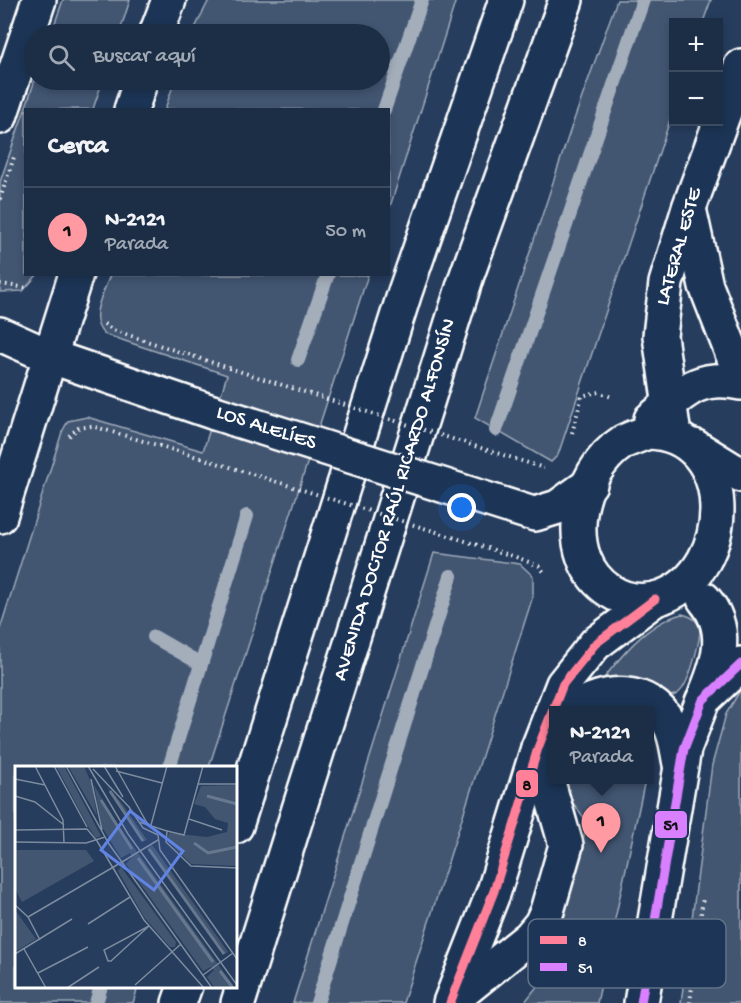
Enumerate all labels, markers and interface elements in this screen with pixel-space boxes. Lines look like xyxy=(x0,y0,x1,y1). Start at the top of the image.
map controls xyxy=(669,18,723,126)
button: + xyxy=(669,18,723,72)
search box xyxy=(24,24,390,90)
icon: search xyxy=(45,41,78,74)
text: Buscar aquí xyxy=(93,44,196,70)
button: − xyxy=(669,72,723,126)
text: Cerca xyxy=(48,132,108,163)
street label: LATERAL ESTE xyxy=(651,184,709,309)
text: N-2121 xyxy=(105,208,166,234)
text: 1 xyxy=(63,221,72,244)
text: 50 m xyxy=(325,221,366,244)
text: Parada xyxy=(105,234,168,257)
street label: AVENIDA DOCTOR RAÚL RICARDO ALFONSÍN xyxy=(329,316,463,684)
street label: LOS ALELÍES xyxy=(213,401,319,457)
your location xyxy=(447,493,476,522)
popup xyxy=(549,706,654,784)
text: N-2121 xyxy=(570,721,631,747)
text: Parada xyxy=(570,747,633,770)
inset map xyxy=(15,766,237,988)
line badge: 8 xyxy=(515,769,539,798)
text: 8 xyxy=(523,778,532,797)
pin: 1 xyxy=(582,804,620,853)
line badge: 51 xyxy=(654,810,688,839)
text: 51 xyxy=(664,818,678,837)
legend xyxy=(528,919,726,988)
text: 8 xyxy=(578,934,587,953)
text: 51 xyxy=(578,961,593,980)

